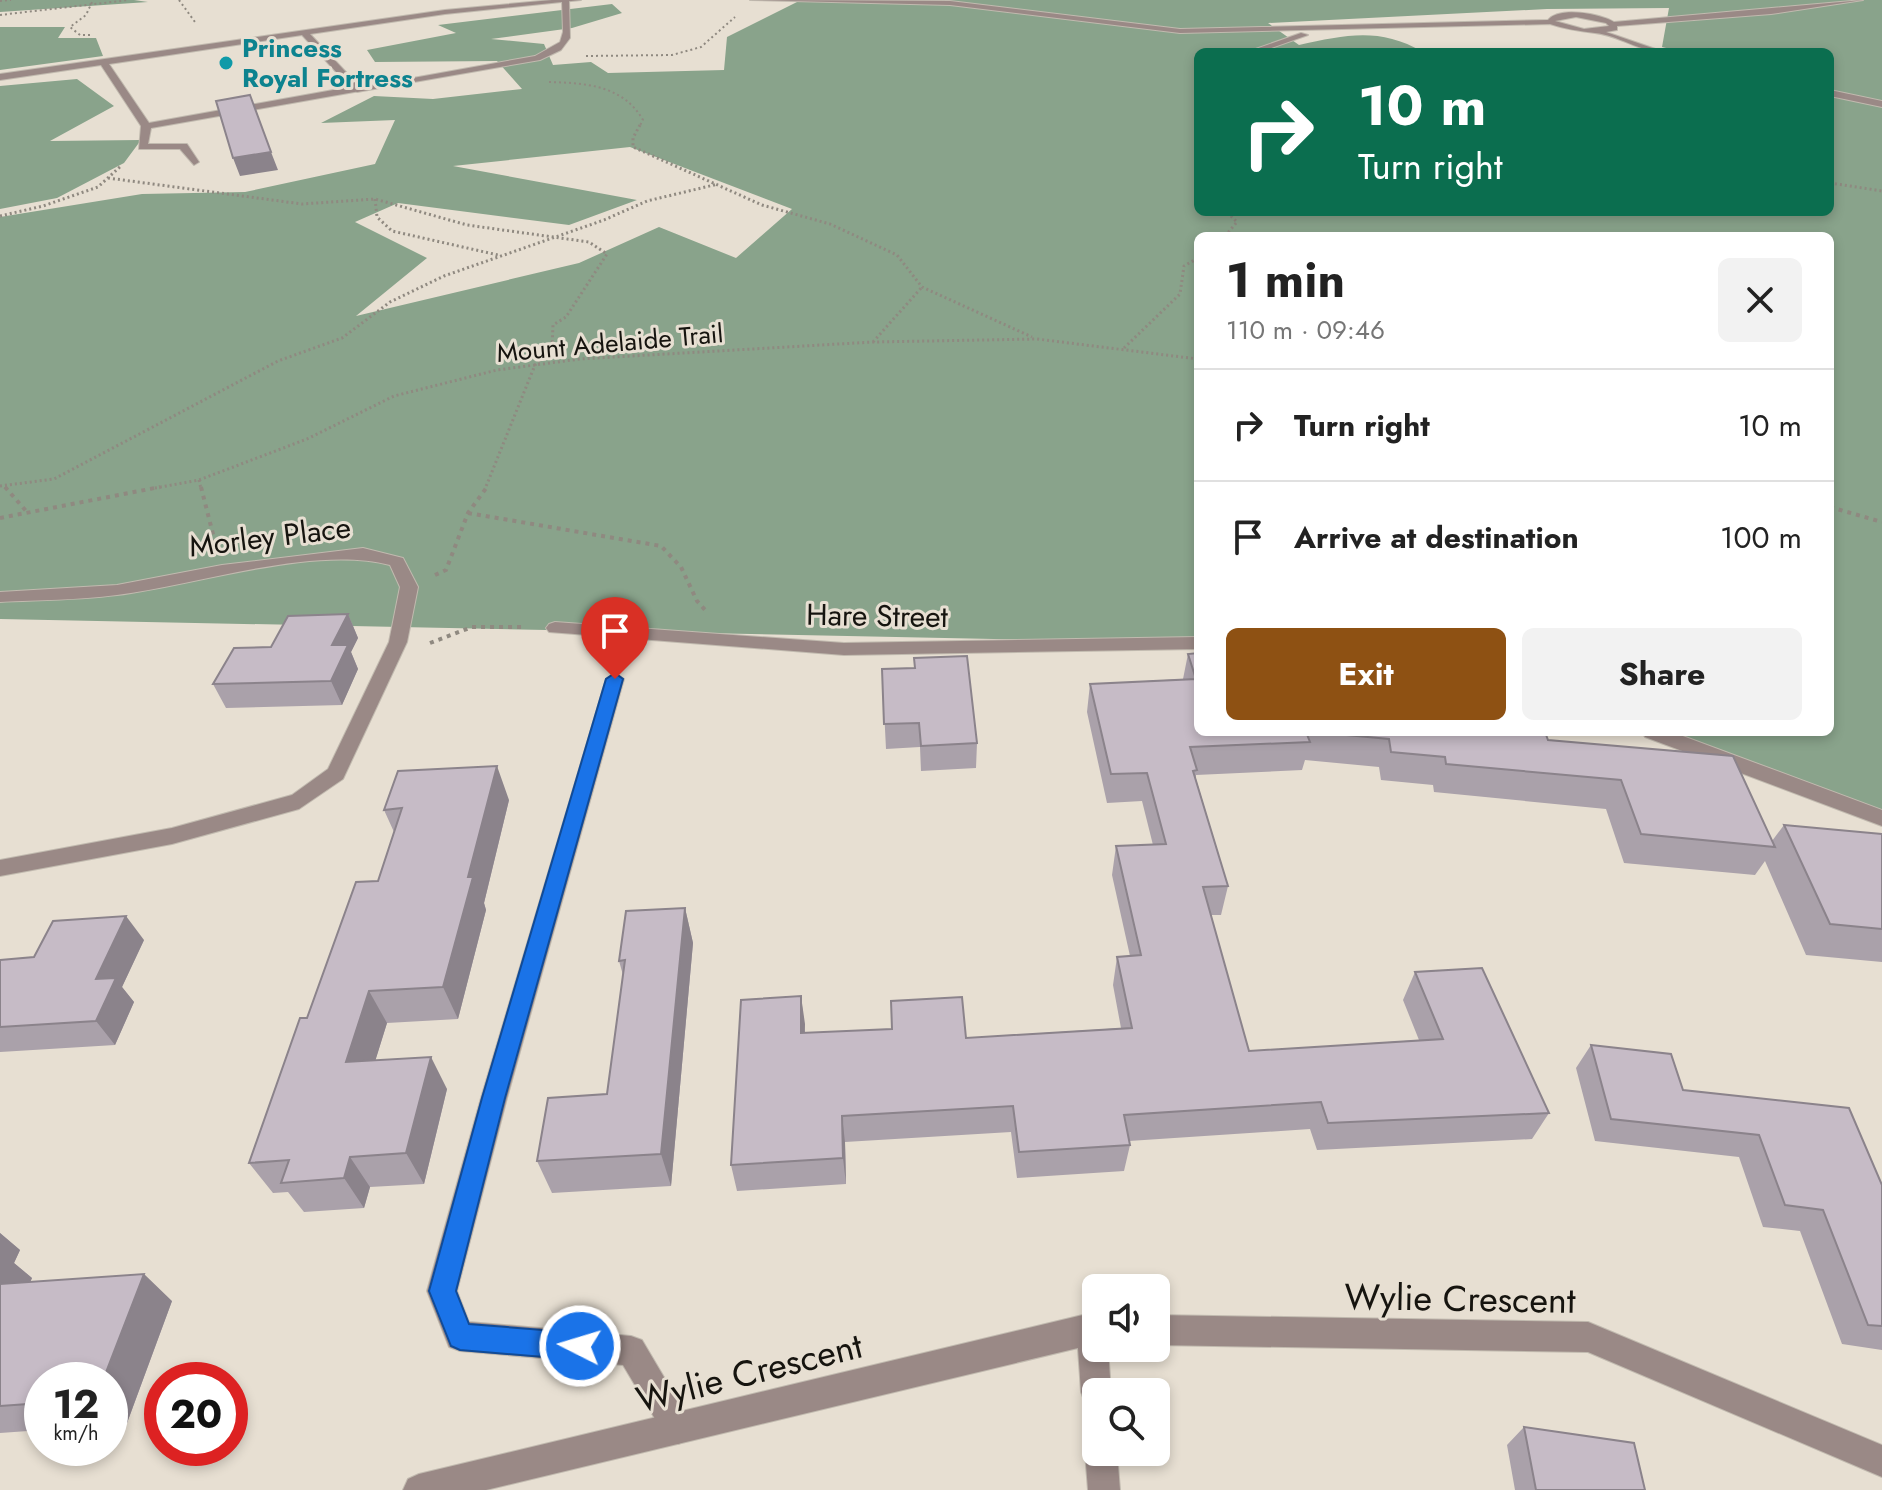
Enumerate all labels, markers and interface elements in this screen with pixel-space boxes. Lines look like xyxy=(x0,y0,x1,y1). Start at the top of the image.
place label: Princess Royal Fortress xyxy=(242,29,413,97)
marker: Princess Royal Fortress xyxy=(217,54,235,72)
text: 10 m xyxy=(1358,65,1486,146)
icon: right xyxy=(1226,80,1330,184)
text: Turn right xyxy=(1358,140,1503,192)
text: 1 min xyxy=(1226,246,1345,315)
button: close xyxy=(1718,258,1802,342)
text: 110 m · 09:46 xyxy=(1226,311,1385,349)
street label: Mount Adelaide Trail xyxy=(495,314,725,372)
icon: right xyxy=(1226,403,1270,447)
text: Turn right xyxy=(1294,404,1430,447)
text: 10 m xyxy=(1738,404,1802,447)
street label: Morley Place xyxy=(187,505,353,568)
icon: arrive xyxy=(1226,515,1270,559)
text: Arrive at destination xyxy=(1294,516,1579,559)
text: 100 m xyxy=(1720,516,1802,559)
street label: Hare Street xyxy=(806,593,949,638)
pin xyxy=(581,597,649,679)
icon: arrive xyxy=(593,609,637,653)
button: Exit xyxy=(1226,628,1506,720)
button: Share xyxy=(1522,628,1802,720)
street label: Wylie Crescent xyxy=(1344,1270,1576,1326)
map controls xyxy=(1082,1274,1170,1466)
button: sound xyxy=(1082,1274,1170,1362)
position arrow xyxy=(538,1304,622,1388)
street label: Wylie Crescent xyxy=(631,1319,868,1425)
speed limit sign: 20 xyxy=(144,1362,248,1466)
text: 12 xyxy=(53,1375,99,1433)
button: search xyxy=(1082,1378,1170,1466)
text: km/h xyxy=(53,1419,99,1448)

